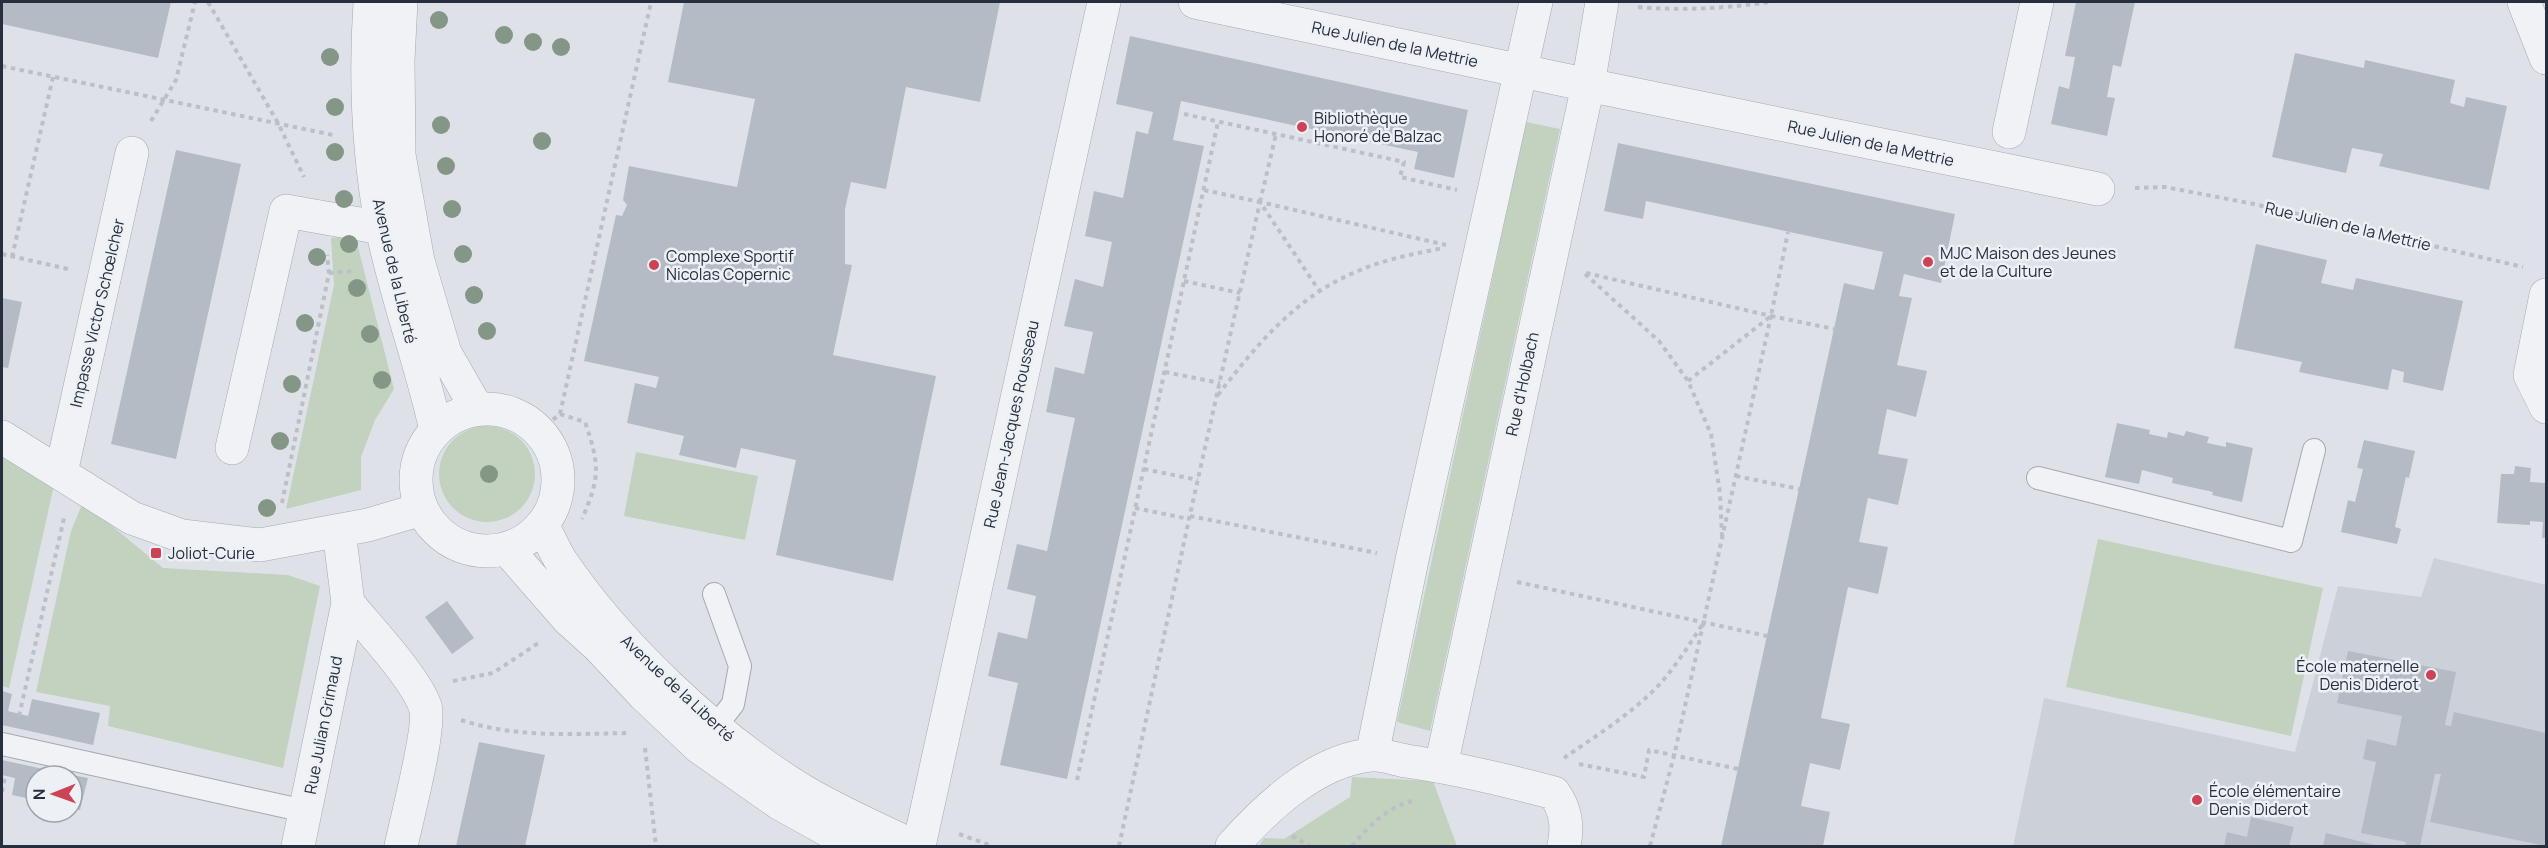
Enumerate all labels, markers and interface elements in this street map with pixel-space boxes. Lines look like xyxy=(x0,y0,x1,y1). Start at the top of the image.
street label: Rue Julien de la Mettrie xyxy=(1310,16,1480,72)
place label: Bibliothèque Honoré de Balzac xyxy=(1314,107,1442,147)
street label: Rue Julien de la Mettrie xyxy=(1786,115,1956,171)
marker: Bibliothèque Honoré de Balzac xyxy=(1295,120,1309,134)
street label: Avenue de la Liberté xyxy=(368,196,422,346)
street label: Rue Julien de la Mettrie xyxy=(2263,196,2433,256)
street label: Impasse Victor Schœlcher xyxy=(65,216,129,410)
place label: MJC Maison des Jeunes et de la Culture xyxy=(1940,242,2116,282)
place label: Complexe Sportif Nicolas Copernic xyxy=(666,245,794,285)
marker: MJC Maison des Jeunes et de la Culture xyxy=(1921,255,1935,269)
marker: Complexe Sportif Nicolas Copernic xyxy=(647,258,661,272)
street label: Rue Jean-Jacques Rousseau xyxy=(978,318,1044,530)
street label: Rue d'Holbach xyxy=(1500,330,1544,438)
place label: Joliot-Curie xyxy=(168,542,255,564)
marker: Joliot-Curie xyxy=(149,546,163,560)
street label: Avenue de la Liberté xyxy=(616,629,740,747)
street label: Rue Julian Grimaud xyxy=(299,654,347,796)
place label: École maternelle Denis Diderot xyxy=(2296,655,2419,695)
marker: École maternelle Denis Diderot xyxy=(2424,668,2438,682)
north arrow xyxy=(24,764,84,824)
place label: École élémentaire Denis Diderot xyxy=(2209,780,2341,820)
text: N xyxy=(28,788,50,800)
marker: École élémentaire Denis Diderot xyxy=(2190,793,2204,807)

